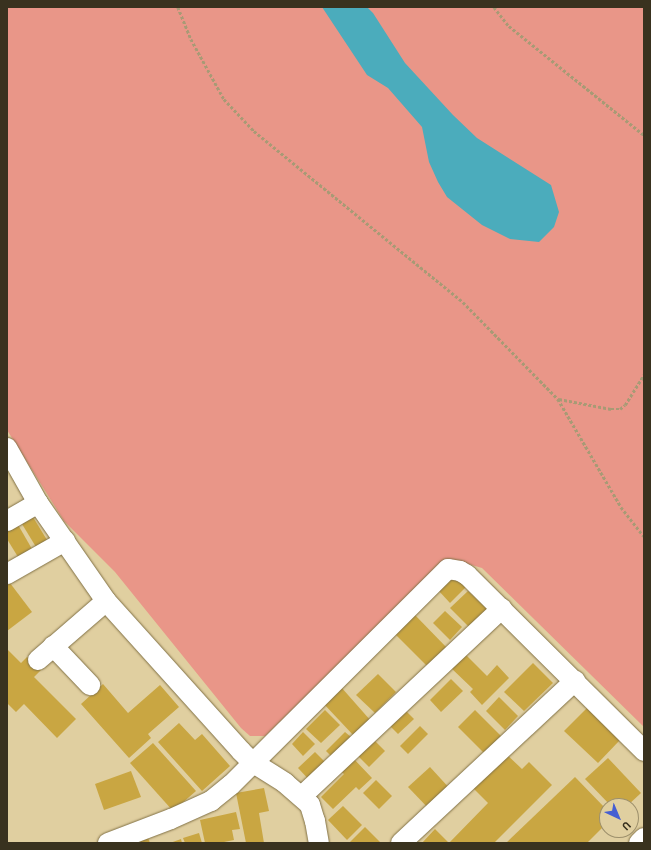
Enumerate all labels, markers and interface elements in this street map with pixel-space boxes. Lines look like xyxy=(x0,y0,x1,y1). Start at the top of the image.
north arrow xyxy=(599,798,639,838)
text: U xyxy=(620,819,634,833)

